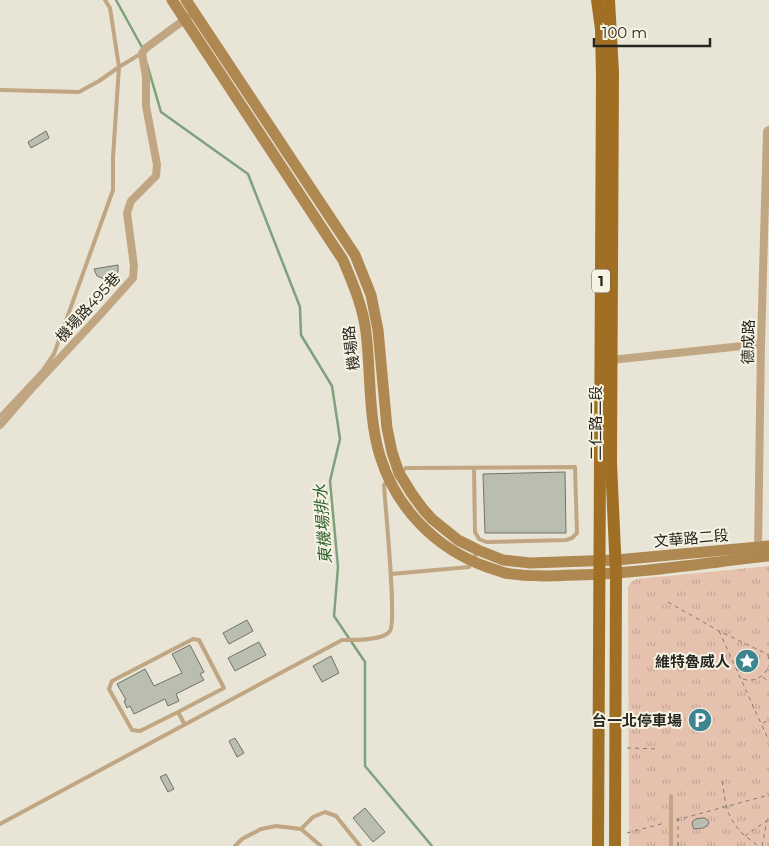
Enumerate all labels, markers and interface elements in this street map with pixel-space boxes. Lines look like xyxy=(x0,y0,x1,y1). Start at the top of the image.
scale bar xyxy=(594,15,710,47)
text: 100 m xyxy=(602,23,647,42)
street label: 機場路495巷 xyxy=(52,268,124,346)
road number: 1 xyxy=(592,270,610,292)
street label: 德成路 xyxy=(738,319,758,365)
street label: 機場路 xyxy=(339,325,363,371)
street label: 二仁路二段 xyxy=(586,385,605,461)
water label: 東機場排水 xyxy=(311,482,335,565)
street label: 文華路二段 xyxy=(653,525,729,551)
place icon: 維特魯威人 xyxy=(734,648,760,674)
place label: 維特魯威人 xyxy=(655,652,730,671)
parking icon: 台一北停車場 xyxy=(687,707,713,733)
place label: 台一北停車場 xyxy=(592,711,682,730)

